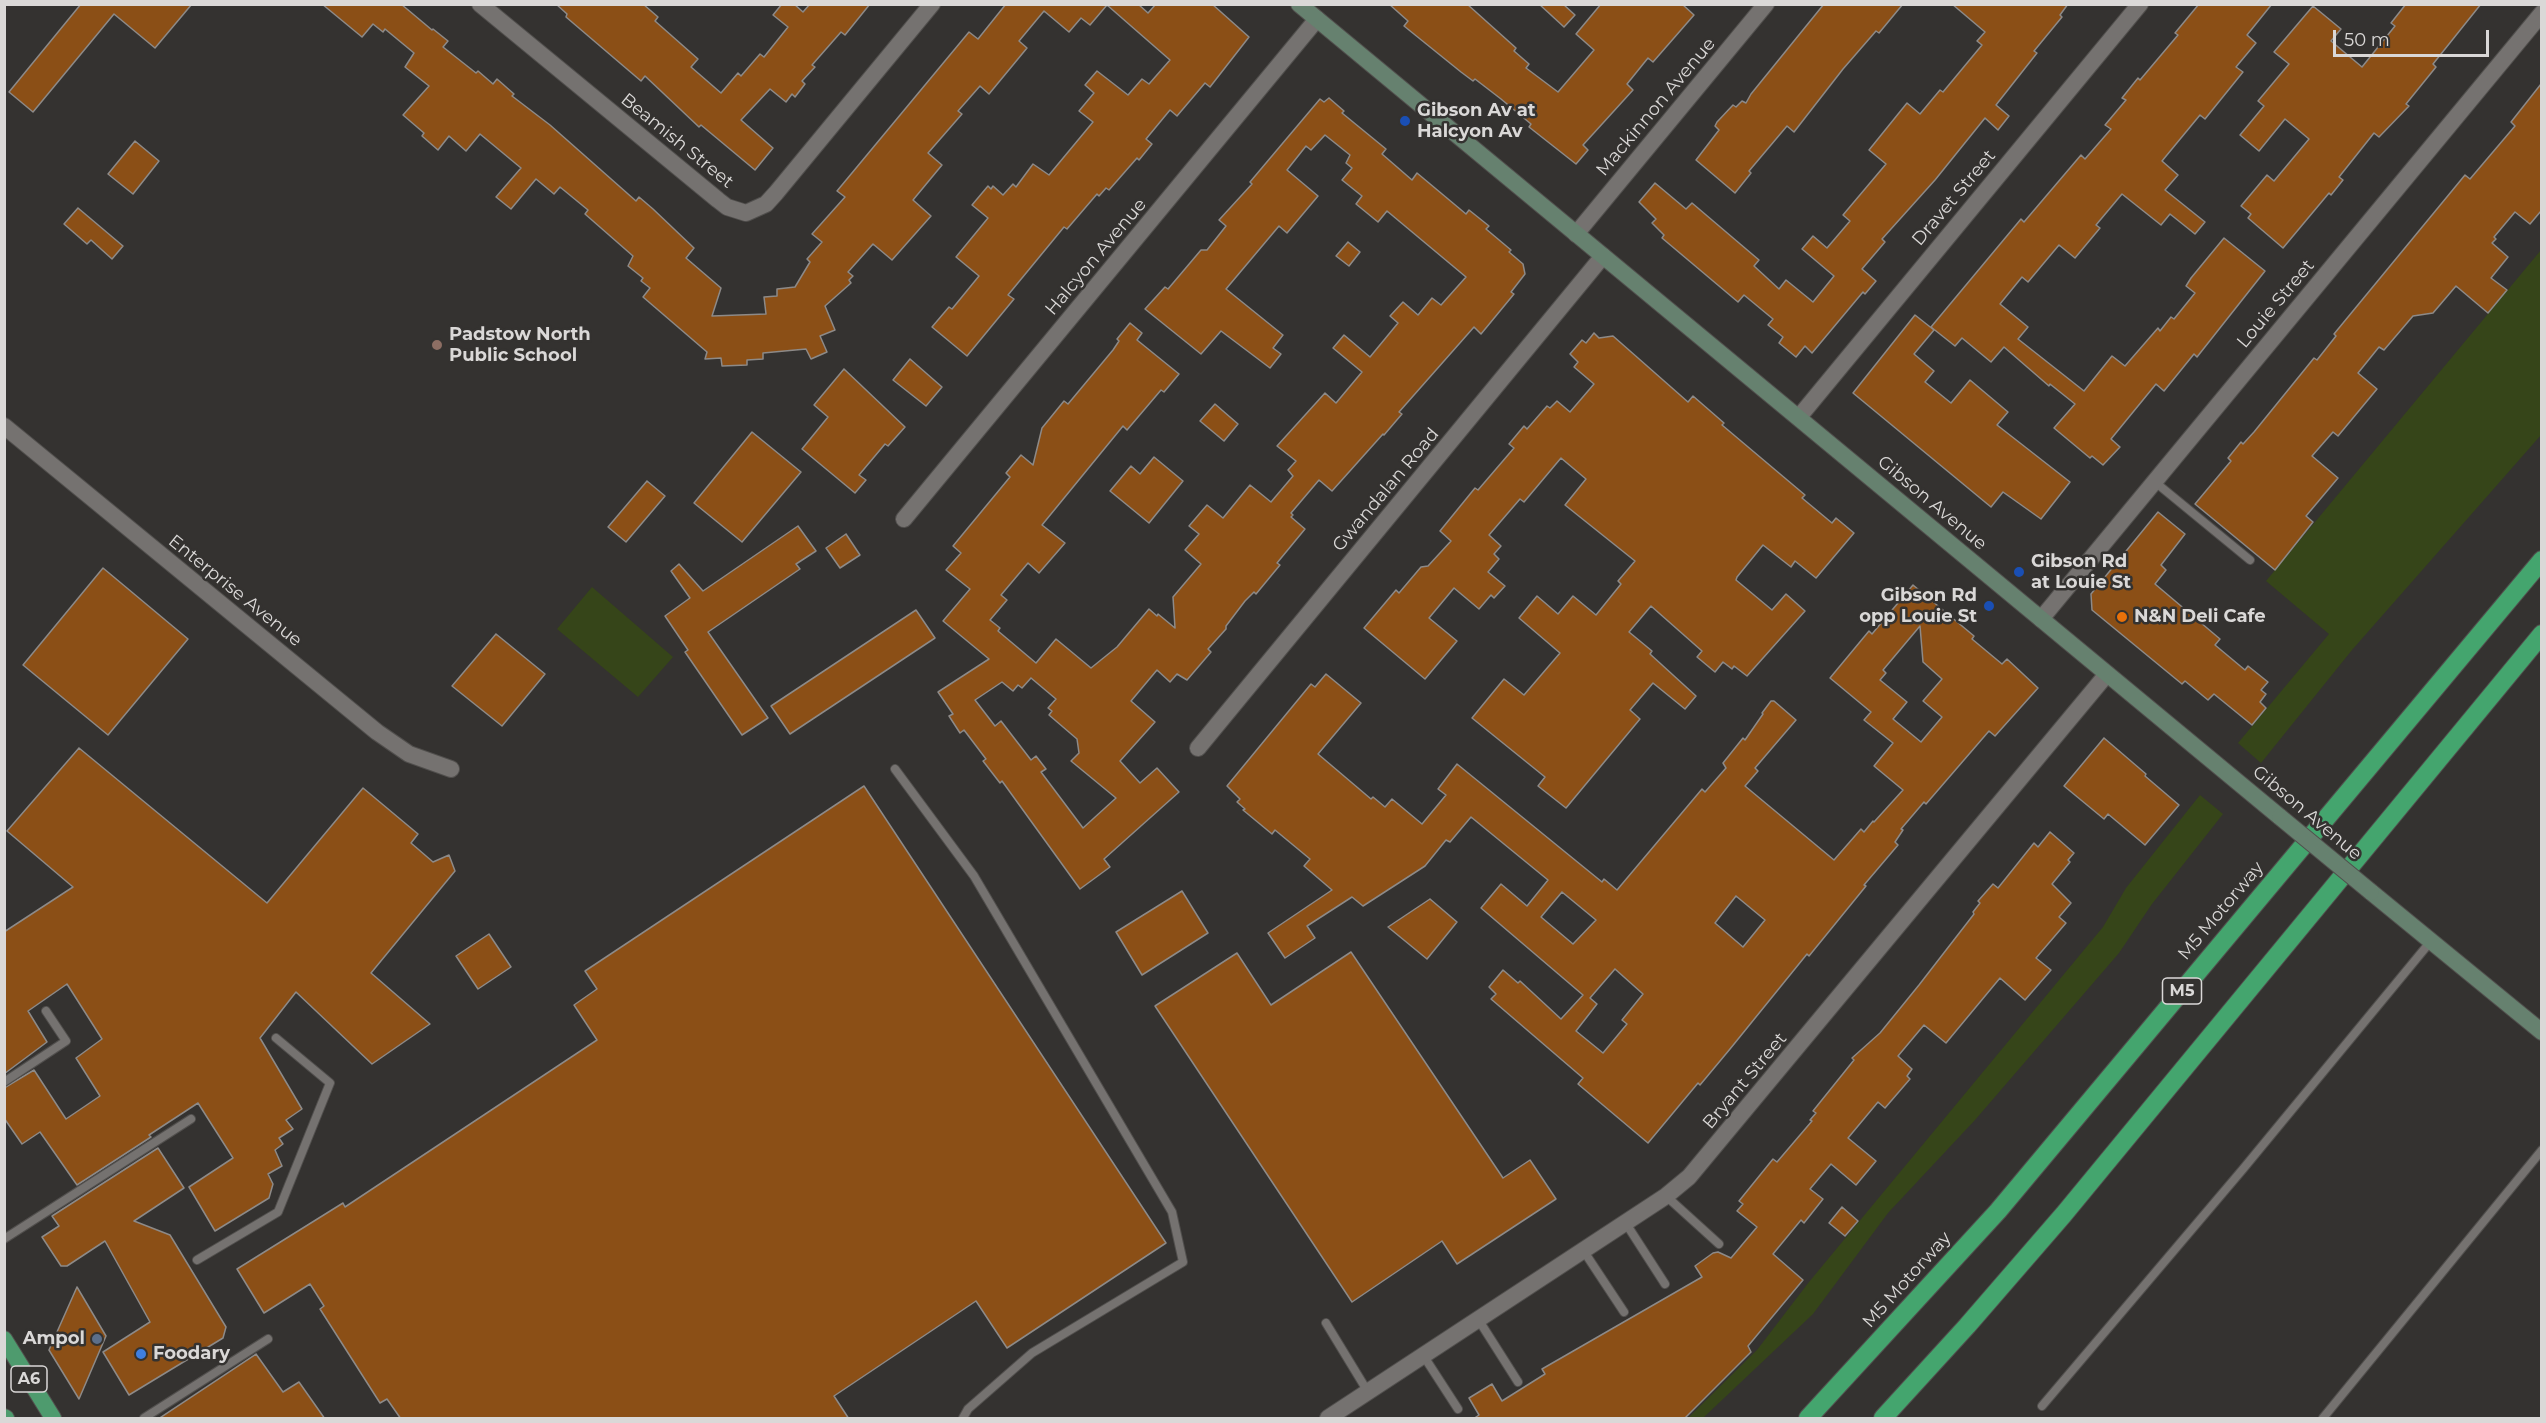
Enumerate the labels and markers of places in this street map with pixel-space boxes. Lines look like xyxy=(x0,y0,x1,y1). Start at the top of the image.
place label: Gibson Av at Halcyon Av xyxy=(1417,100,1536,142)
marker: Gibson Av at Halcyon Av xyxy=(1398,114,1412,128)
place label: Padstow North Public School xyxy=(449,324,591,366)
marker: Padstow North Public School xyxy=(430,338,444,352)
place label: Gibson Rd at Louie St xyxy=(2031,551,2131,594)
marker: Gibson Rd at Louie St xyxy=(2012,565,2026,579)
place label: Gibson Rd opp Louie St xyxy=(1859,585,1977,628)
marker: Gibson Rd opp Louie St xyxy=(1982,599,1996,613)
place label: N&N Deli Cafe xyxy=(2134,606,2266,628)
marker: N&N Deli Cafe xyxy=(2115,610,2129,624)
place label: Ampol xyxy=(23,1328,85,1350)
marker: Ampol xyxy=(90,1332,104,1346)
place label: Foodary xyxy=(153,1343,230,1365)
marker: Foodary xyxy=(134,1347,148,1361)

